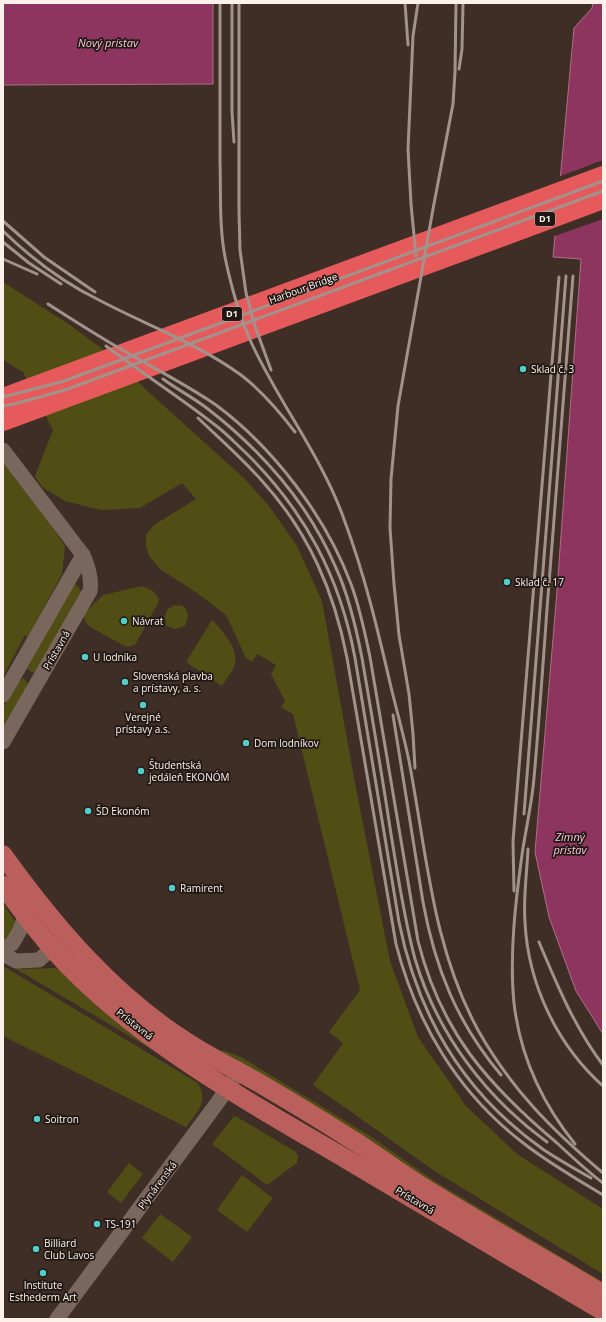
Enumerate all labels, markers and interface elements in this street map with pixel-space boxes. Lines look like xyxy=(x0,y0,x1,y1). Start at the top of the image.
water label: Nový prístav xyxy=(78,35,139,50)
road number: D1 xyxy=(535,212,555,226)
street label: Harbour Bridge xyxy=(267,269,340,307)
road number: D1 xyxy=(222,307,242,321)
place label: Sklad č. 3 xyxy=(531,362,575,376)
marker: Sklad č. 3 xyxy=(518,364,528,374)
place label: Sklad č. 17 xyxy=(515,575,564,589)
marker: Sklad č. 17 xyxy=(502,577,512,587)
place label: Návrat xyxy=(132,614,164,628)
marker: Návrat xyxy=(119,616,129,626)
street label: Prístavná xyxy=(39,628,73,672)
place label: U lodníka xyxy=(93,650,137,664)
marker: U lodníka xyxy=(80,652,90,662)
place label: Slovenská plavba a prístavy, a. s. xyxy=(133,669,213,695)
marker: Slovenská plavba a prístavy, a. s. xyxy=(120,677,130,687)
marker: Verejné prístavy a.s. xyxy=(138,700,148,710)
place label: Verejné prístavy a.s. xyxy=(116,710,170,736)
place label: Dom lodníkov xyxy=(254,736,319,750)
marker: Dom lodníkov xyxy=(241,738,251,748)
place label: Študentská jedáleň EKONÓM xyxy=(148,758,229,784)
marker: Študentská jedáleň EKONÓM xyxy=(136,766,146,776)
place label: ŠD Ekonóm xyxy=(96,804,150,818)
marker: ŠD Ekonóm xyxy=(83,806,93,816)
water label: Zimný prístav xyxy=(552,829,587,857)
place label: Ramirent xyxy=(180,881,223,895)
marker: Ramirent xyxy=(167,883,177,893)
street label: Prístavná xyxy=(114,1005,156,1043)
place label: Soitron xyxy=(45,1112,79,1126)
marker: Soitron xyxy=(32,1114,42,1124)
street label: Plynárenská xyxy=(134,1158,180,1212)
street label: Prístavná xyxy=(393,1183,437,1217)
place label: TS-191 xyxy=(105,1217,136,1231)
marker: TS-191 xyxy=(92,1219,102,1229)
place label: Billiard Club Lavos xyxy=(44,1236,94,1262)
marker: Billiard Club Lavos xyxy=(31,1244,41,1254)
marker: Institute Esthederm Art xyxy=(38,1268,48,1278)
place label: Institute Esthederm Art xyxy=(9,1278,77,1304)

